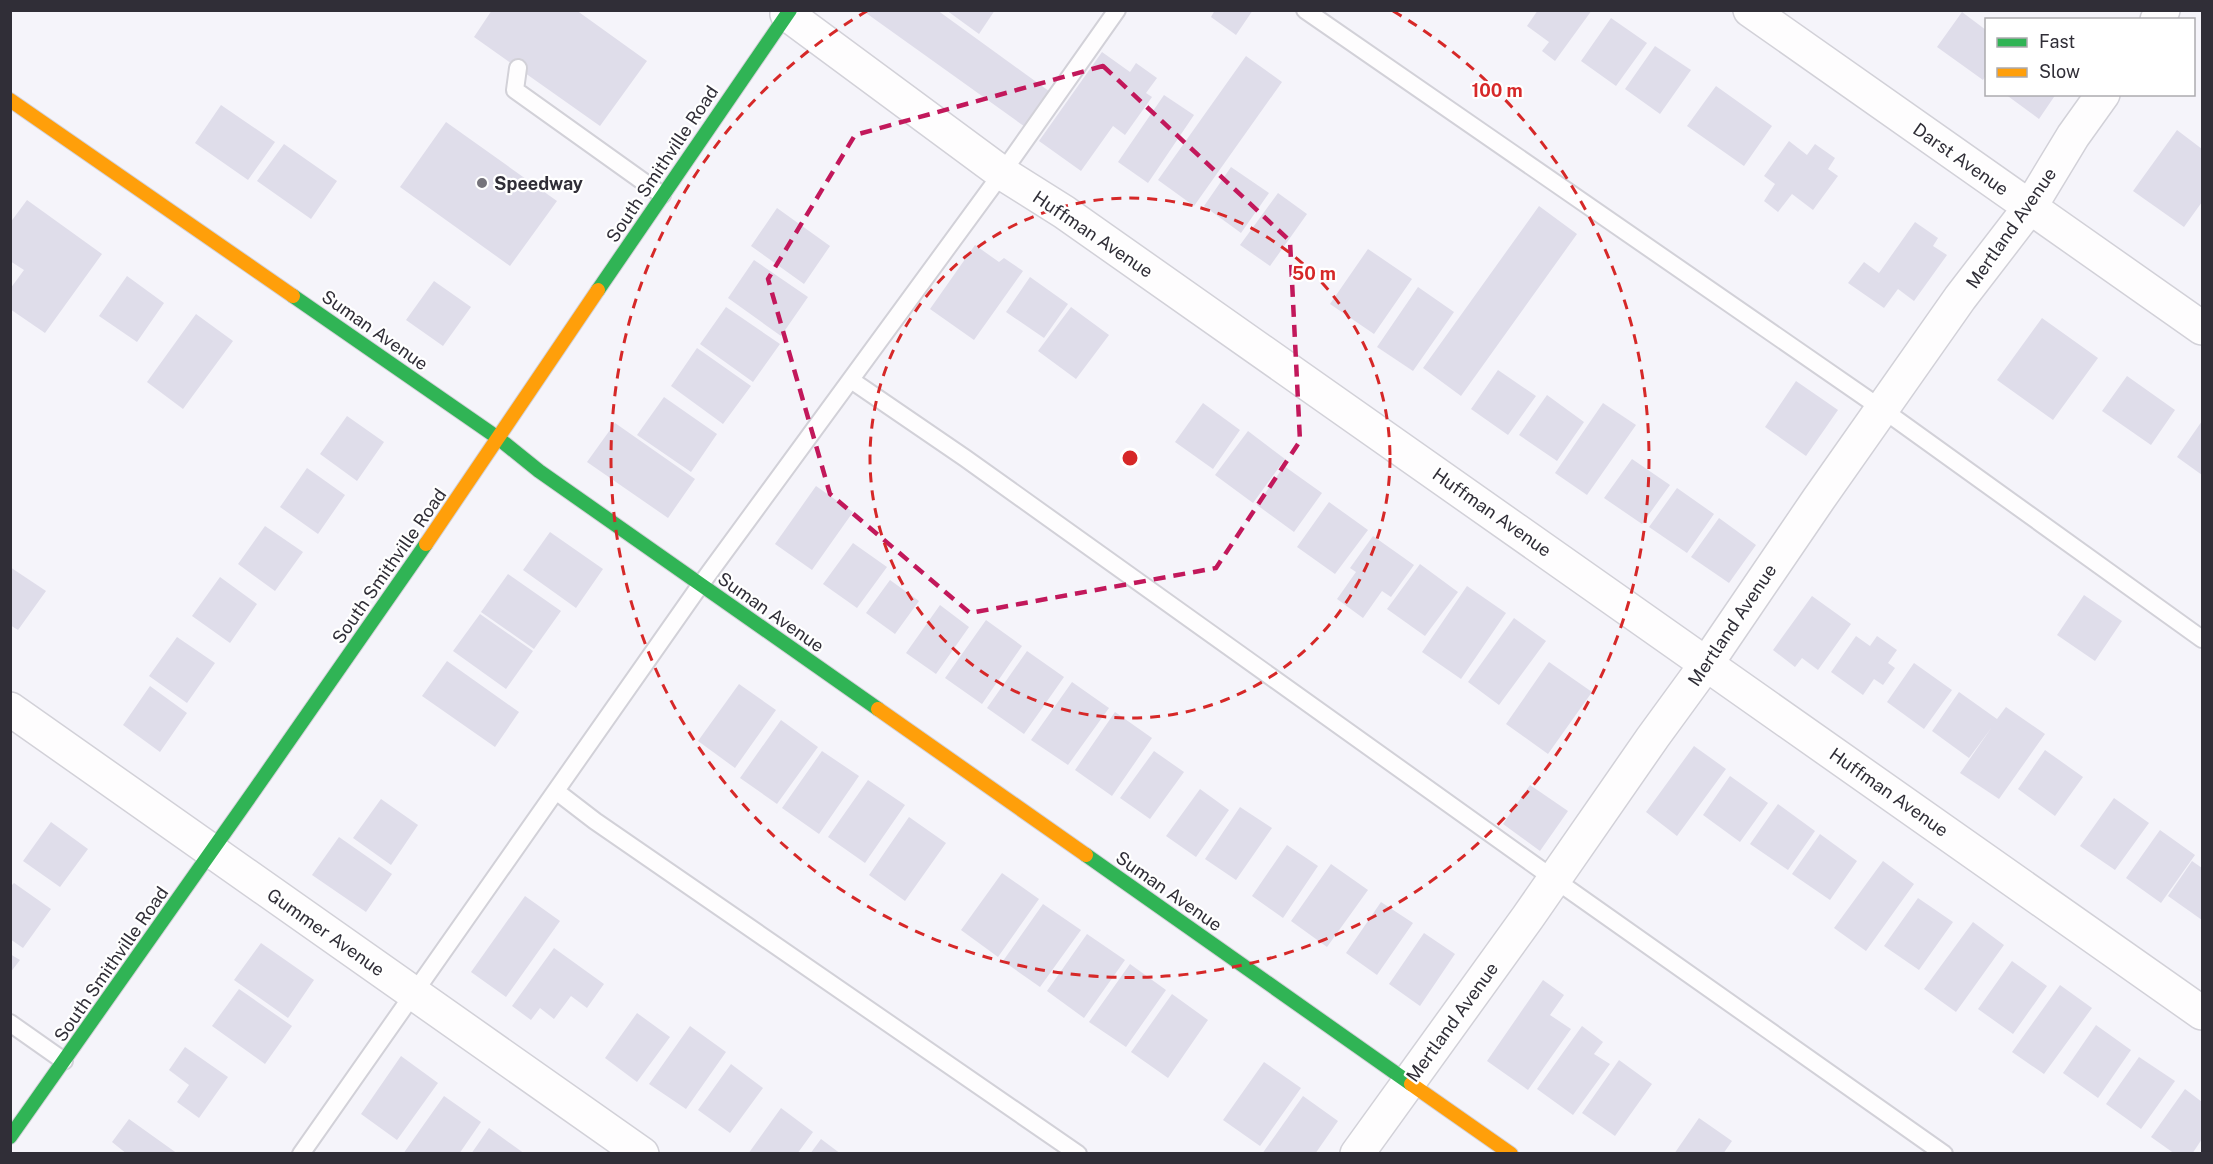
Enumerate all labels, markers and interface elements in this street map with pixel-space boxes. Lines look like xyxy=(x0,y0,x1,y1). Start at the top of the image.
legend xyxy=(1985,18,2195,96)
text: Fast xyxy=(2039,31,2075,52)
text: Slow xyxy=(2039,61,2080,82)
text: 100 m xyxy=(1471,80,1523,101)
street label: South Smithville Road xyxy=(602,82,722,246)
street label: Darst Avenue xyxy=(1909,118,2013,200)
street label: Mertland Avenue xyxy=(1962,164,2060,292)
place label: Speedway xyxy=(494,173,583,194)
marker: Speedway xyxy=(475,176,489,190)
street label: Huffman Avenue xyxy=(1029,186,1157,282)
text: 50 m xyxy=(1292,263,1336,284)
street label: Suman Avenue xyxy=(318,286,432,374)
centre of rings xyxy=(1120,448,1140,468)
street label: Huffman Avenue xyxy=(1429,463,1555,561)
street label: South Smithville Road xyxy=(327,484,451,648)
street label: Mertland Avenue xyxy=(1683,560,1781,690)
street label: Suman Avenue xyxy=(714,568,828,656)
street label: Huffman Avenue xyxy=(1826,743,1952,841)
street label: Suman Avenue xyxy=(1112,847,1226,935)
street label: South Smithville Road xyxy=(49,882,173,1046)
street label: Gummer Avenue xyxy=(263,884,389,980)
street label: Mertland Avenue xyxy=(1402,958,1502,1086)

